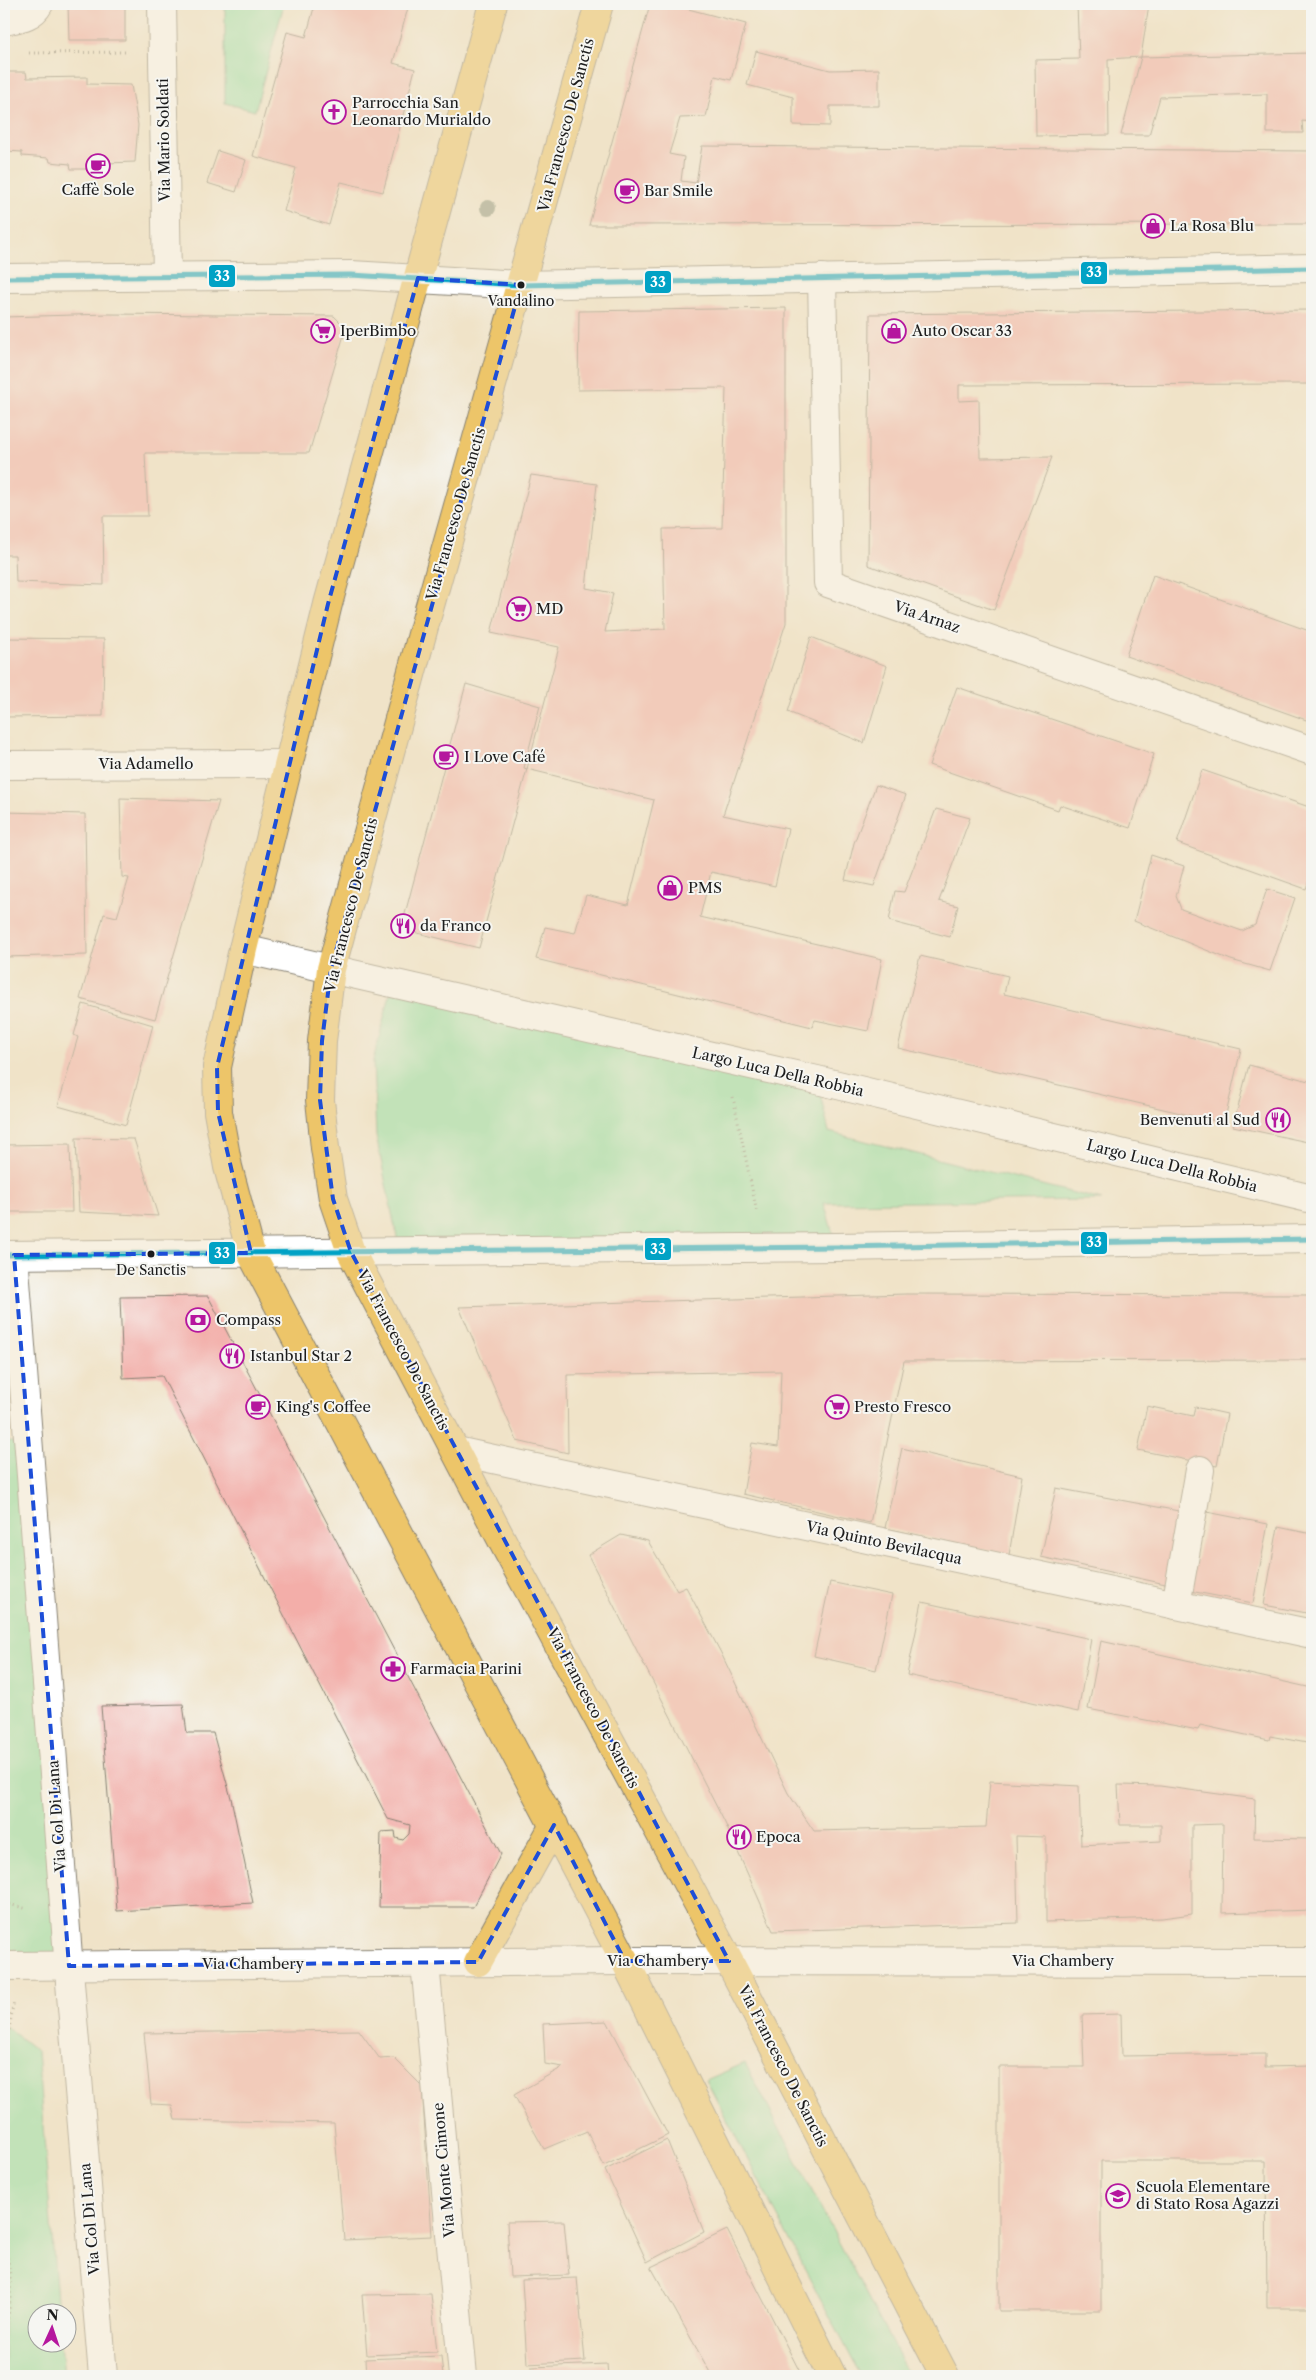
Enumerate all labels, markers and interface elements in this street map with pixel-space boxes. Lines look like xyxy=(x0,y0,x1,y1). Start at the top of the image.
street label: Via Francesco De Sanctis xyxy=(533,36,598,215)
street label: Via Mario Soldati xyxy=(153,78,174,203)
place label: Parrocchia San Leonardo Murialdo xyxy=(352,93,491,129)
church icon: Parrocchia San Leonardo Murialdo xyxy=(321,99,347,125)
cafe icon: Caffè Sole xyxy=(85,153,111,179)
cafe icon: Bar Smile xyxy=(614,178,640,204)
place label: Caffè Sole xyxy=(61,180,135,199)
place label: Bar Smile xyxy=(644,181,713,200)
shop icon: La Rosa Blu xyxy=(1140,213,1166,239)
place label: La Rosa Blu xyxy=(1170,216,1254,235)
line badge: 33 xyxy=(1080,261,1108,285)
text: 33 xyxy=(1086,263,1102,281)
line badge: 33 xyxy=(208,264,236,288)
text: 33 xyxy=(214,267,230,285)
line badge: 33 xyxy=(644,270,672,294)
text: 33 xyxy=(650,273,666,291)
marker: Vandalino xyxy=(516,280,526,290)
place label: Vandalino xyxy=(487,292,554,310)
supermarket icon: IperBimbo xyxy=(310,318,336,344)
shop icon: Auto Oscar 33 xyxy=(881,318,907,344)
place label: IperBimbo xyxy=(340,321,416,340)
place label: Auto Oscar 33 xyxy=(911,321,1012,340)
street label: Via Francesco De Sanctis xyxy=(421,425,489,604)
supermarket icon: MD xyxy=(506,596,532,622)
street label: Via Arnaz xyxy=(891,596,963,637)
place label: MD xyxy=(536,599,563,618)
cafe icon: I Love Café xyxy=(433,744,459,770)
place label: I Love Café xyxy=(464,747,545,766)
street label: Via Adamello xyxy=(98,754,193,773)
street label: Via Francesco De Sanctis xyxy=(319,816,381,995)
shop icon: PMS xyxy=(657,875,683,901)
place label: PMS xyxy=(688,878,722,897)
restaurant icon: da Franco xyxy=(390,913,416,939)
place label: da Franco xyxy=(420,916,491,935)
street label: Largo Luca Della Robbia xyxy=(690,1043,866,1101)
restaurant icon: Benvenuti al Sud xyxy=(1265,1107,1291,1133)
place label: Benvenuti al Sud xyxy=(1140,1110,1260,1129)
street label: Largo Luca Della Robbia xyxy=(1085,1135,1260,1196)
line badge: 33 xyxy=(1080,1231,1108,1255)
text: 33 xyxy=(1086,1233,1102,1251)
line badge: 33 xyxy=(644,1237,672,1261)
text: 33 xyxy=(650,1240,666,1258)
line badge: 33 xyxy=(208,1241,236,1265)
text: 33 xyxy=(214,1244,230,1262)
marker: De Sanctis xyxy=(146,1249,156,1259)
place label: De Sanctis xyxy=(116,1261,186,1279)
street label: Via Francesco De Sanctis xyxy=(352,1265,454,1433)
bank icon: Compass xyxy=(185,1307,211,1333)
place label: Compass xyxy=(216,1310,281,1329)
restaurant icon: Istanbul Star 2 xyxy=(219,1343,245,1369)
place label: Istanbul Star 2 xyxy=(250,1346,352,1365)
cafe icon: King's Coffee xyxy=(245,1394,271,1420)
supermarket icon: Presto Fresco xyxy=(824,1394,850,1420)
place label: King's Coffee xyxy=(276,1397,371,1416)
place label: Presto Fresco xyxy=(854,1397,951,1416)
street label: Via Quinto Bevilacqua xyxy=(803,1516,964,1568)
street label: Via Francesco De Sanctis xyxy=(542,1623,644,1791)
pharmacy icon: Farmacia Parini xyxy=(380,1656,406,1682)
place label: Farmacia Parini xyxy=(410,1659,522,1678)
street label: Via Col Di Lana xyxy=(43,1759,70,1874)
restaurant icon: Epoca xyxy=(726,1824,752,1850)
place label: Epoca xyxy=(756,1827,801,1846)
street label: Via Chambery xyxy=(606,1951,710,1970)
street label: Via Chambery xyxy=(1011,1951,1115,1970)
street label: Via Chambery xyxy=(201,1954,305,1973)
street label: Via Francesco De Sanctis xyxy=(734,1981,833,2150)
street label: Via Monte Cimone xyxy=(428,2102,459,2239)
street label: Via Col Di Lana xyxy=(75,2162,104,2277)
place label: Scuola Elementare di Stato Rosa Agazzi xyxy=(1136,2177,1279,2213)
school or university icon: Scuola Elementare di Stato Rosa Agazzi xyxy=(1105,2183,1131,2209)
north arrow xyxy=(28,2302,78,2352)
text: N xyxy=(46,2306,59,2324)

